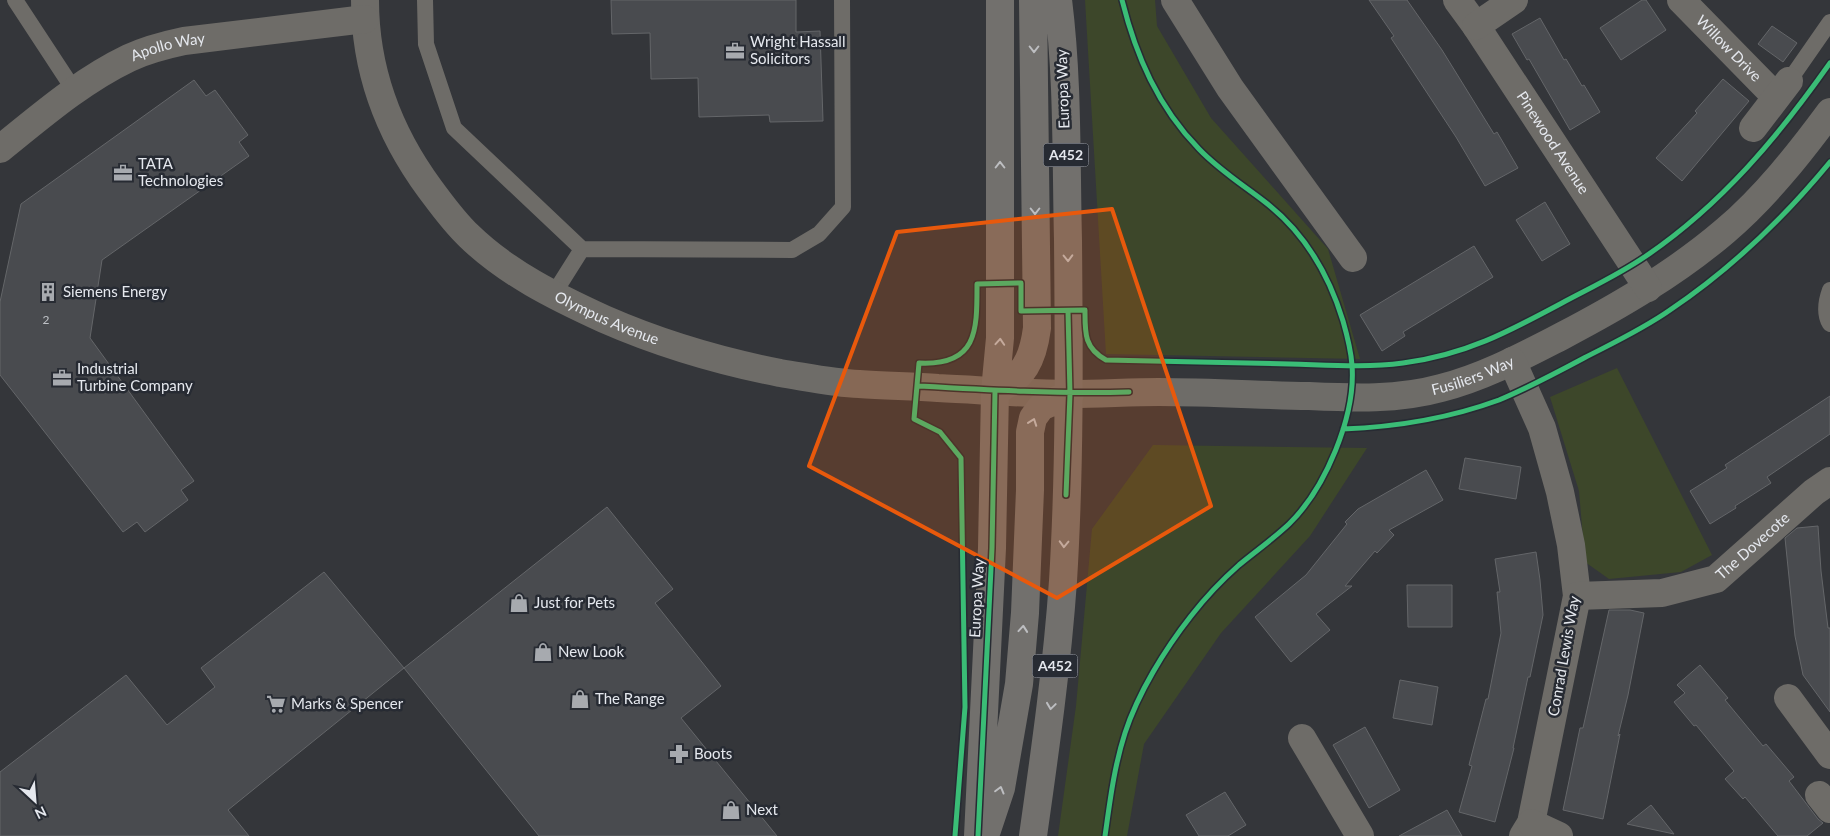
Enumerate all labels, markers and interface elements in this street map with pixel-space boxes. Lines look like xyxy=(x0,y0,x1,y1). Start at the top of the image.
street label: Willow Drive xyxy=(1693,11,1766,85)
street label: Apollo Way xyxy=(128,28,206,64)
place label: Wright Hassall Solicitors xyxy=(750,32,845,67)
office icon: Wright Hassall Solicitors xyxy=(724,40,746,62)
one-way arrow xyxy=(1029,45,1040,53)
street label: Europa Way xyxy=(1052,49,1072,129)
street label: Pinewood Avenue xyxy=(1513,88,1594,197)
road number: A452 xyxy=(1044,144,1088,166)
place label: TATA Technologies xyxy=(138,154,223,189)
one-way arrow xyxy=(995,160,1005,168)
office icon: TATA Technologies xyxy=(112,162,134,184)
one-way arrow xyxy=(1030,208,1040,215)
one-way arrow xyxy=(1063,255,1073,263)
building icon: Siemens Energy xyxy=(37,281,59,303)
place label: Siemens Energy xyxy=(63,282,167,300)
street label: Olympus Avenue xyxy=(552,287,661,348)
house number: 2 xyxy=(43,312,50,327)
one-way arrow xyxy=(994,338,1005,346)
street label: Fusiliers Way xyxy=(1429,352,1517,398)
place label: Industrial Turbine Company xyxy=(77,359,193,394)
office icon: Industrial Turbine Company xyxy=(51,367,73,389)
one-way arrow xyxy=(1027,418,1037,427)
street label: The Dovecote xyxy=(1711,508,1793,583)
one-way arrow xyxy=(1059,540,1070,548)
street label: Europa Way xyxy=(965,557,987,638)
shop icon: Just for Pets xyxy=(508,592,530,614)
place label: Just for Pets xyxy=(534,593,615,611)
street label: Conrad Lewis Way xyxy=(1544,594,1583,717)
one-way arrow xyxy=(1018,625,1029,633)
shop icon: New Look xyxy=(532,641,554,663)
place label: New Look xyxy=(558,642,625,660)
road number: A452 xyxy=(1032,654,1078,678)
shop icon: The Range xyxy=(569,688,591,710)
place label: The Range xyxy=(595,689,665,707)
supermarket icon: Marks & Spencer xyxy=(265,693,287,715)
place label: Marks & Spencer xyxy=(291,694,404,712)
one-way arrow xyxy=(1046,702,1057,710)
pharmacy icon: Boots xyxy=(668,743,690,765)
place label: Boots xyxy=(694,744,732,762)
north arrow xyxy=(10,776,60,826)
one-way arrow xyxy=(994,785,1005,794)
shop icon: Next xyxy=(720,799,742,821)
place label: Next xyxy=(746,800,779,818)
text: N xyxy=(32,803,49,823)

